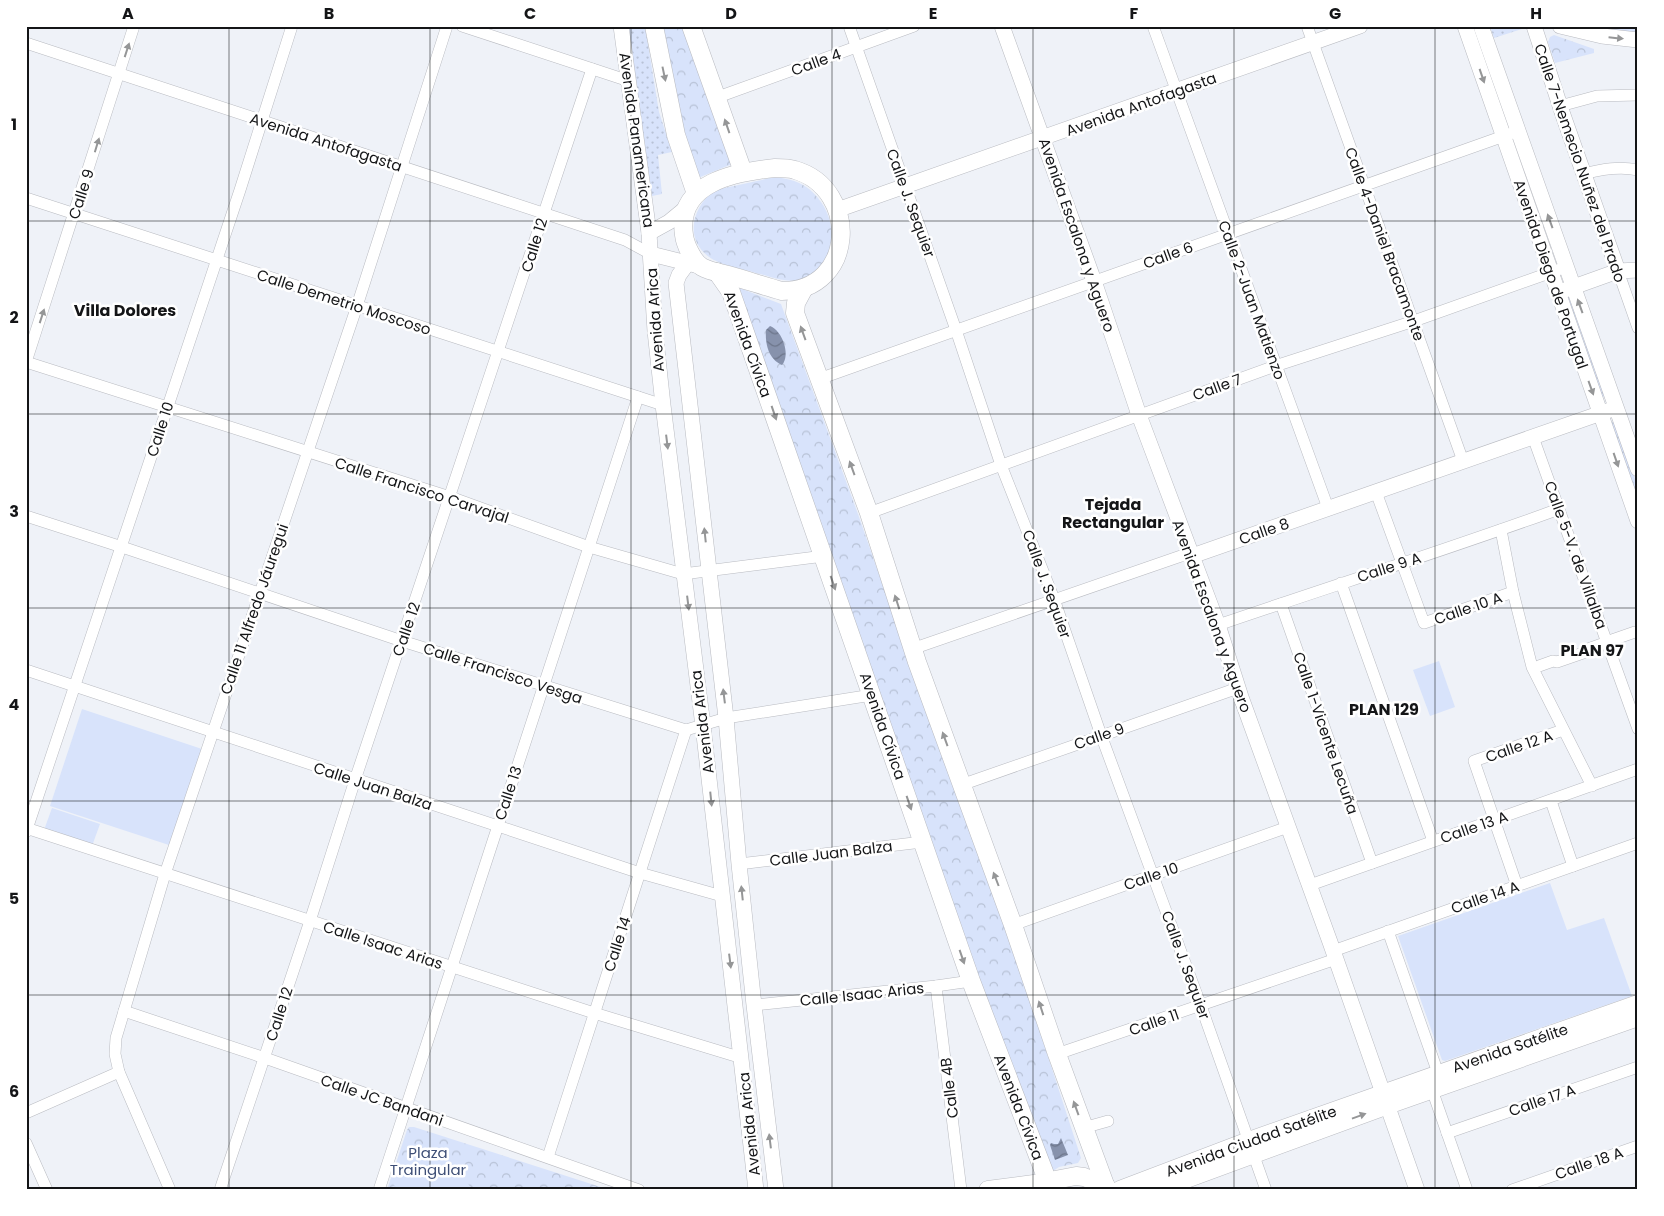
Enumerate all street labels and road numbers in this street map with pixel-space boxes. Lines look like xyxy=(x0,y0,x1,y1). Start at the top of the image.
street label: Calle 7-Nemecio Nuñez del Prado xyxy=(1529,41,1631,285)
street label: Calle 4 xyxy=(788,43,844,81)
street label: Avenida Panamericana xyxy=(614,51,660,229)
street label: Avenida Antofagasta xyxy=(1063,67,1219,141)
street label: Avenida Antofagasta xyxy=(247,107,405,177)
street label: Avenida Escalona y Aguero xyxy=(1034,135,1120,335)
street label: Calle 4-Daniel Bracamonte xyxy=(1340,144,1430,344)
street label: Calle J. Sequier xyxy=(882,146,940,261)
street label: Calle 9 xyxy=(63,166,99,222)
street label: Avenida Diego de Portugal xyxy=(1509,176,1593,372)
street label: Calle 12 xyxy=(516,215,552,275)
street label: Calle 2-Juan Matienzo xyxy=(1213,217,1291,383)
street label: Calle 6 xyxy=(1140,236,1196,274)
street label: Calle Demetrio Moscoso xyxy=(254,264,434,340)
street label: Avenida Arica xyxy=(641,267,669,373)
street label: Avenida Cívica xyxy=(719,288,777,400)
street label: Calle 7 xyxy=(1190,368,1244,406)
street label: Calle 10 xyxy=(141,399,179,459)
street label: Calle Francisco Carvajal xyxy=(332,452,512,528)
street label: Calle 5-V. de Villalba xyxy=(1539,478,1613,632)
street label: Calle 8 xyxy=(1236,513,1292,549)
street label: Avenida Escalona y Aguero xyxy=(1167,517,1257,715)
street label: Calle 11 Alfredo Jáuregui xyxy=(215,521,293,697)
street label: Calle J. Sequier xyxy=(1018,527,1076,642)
street label: Calle 9 A xyxy=(1354,547,1424,587)
street label: Calle 10 A xyxy=(1431,587,1505,629)
street label: Calle 12 xyxy=(387,599,425,659)
street label: Calle Francisco Vesga xyxy=(421,637,585,709)
street label: Calle 1-Vicente Lecuña xyxy=(1288,649,1364,817)
street label: Avenida Arica xyxy=(685,669,719,775)
street label: Avenida Cívica xyxy=(855,670,911,782)
street label: Calle 9 xyxy=(1071,718,1127,754)
street label: Calle 12 A xyxy=(1483,725,1555,767)
street label: Calle Juan Balza xyxy=(311,757,435,815)
street label: Calle 13 xyxy=(489,763,527,823)
street label: Calle 13 A xyxy=(1437,806,1511,848)
street label: Calle Juan Balza xyxy=(768,835,894,871)
street label: Calle 10 xyxy=(1121,857,1181,895)
street label: Calle 14 A xyxy=(1448,876,1522,918)
street label: Calle J. Sequier xyxy=(1157,908,1215,1023)
street label: Calle 14 xyxy=(598,914,636,974)
street label: Calle Isaac Arias xyxy=(320,916,446,974)
street label: Calle Isaac Arias xyxy=(799,977,925,1011)
street label: Calle 12 xyxy=(260,984,298,1044)
street label: Calle 11 xyxy=(1126,1004,1182,1040)
street label: Avenida Satélite xyxy=(1449,1018,1571,1078)
street label: Avenida Cívica xyxy=(989,1051,1049,1163)
street label: Calle 4B xyxy=(935,1056,963,1120)
street label: Calle JC Bandani xyxy=(318,1069,446,1131)
street label: Avenida Arica xyxy=(733,1071,765,1177)
street label: Calle 17 A xyxy=(1506,1079,1578,1121)
street label: Avenida Ciudad Satélite xyxy=(1163,1100,1339,1182)
street label: Calle 18 A xyxy=(1552,1142,1626,1184)

